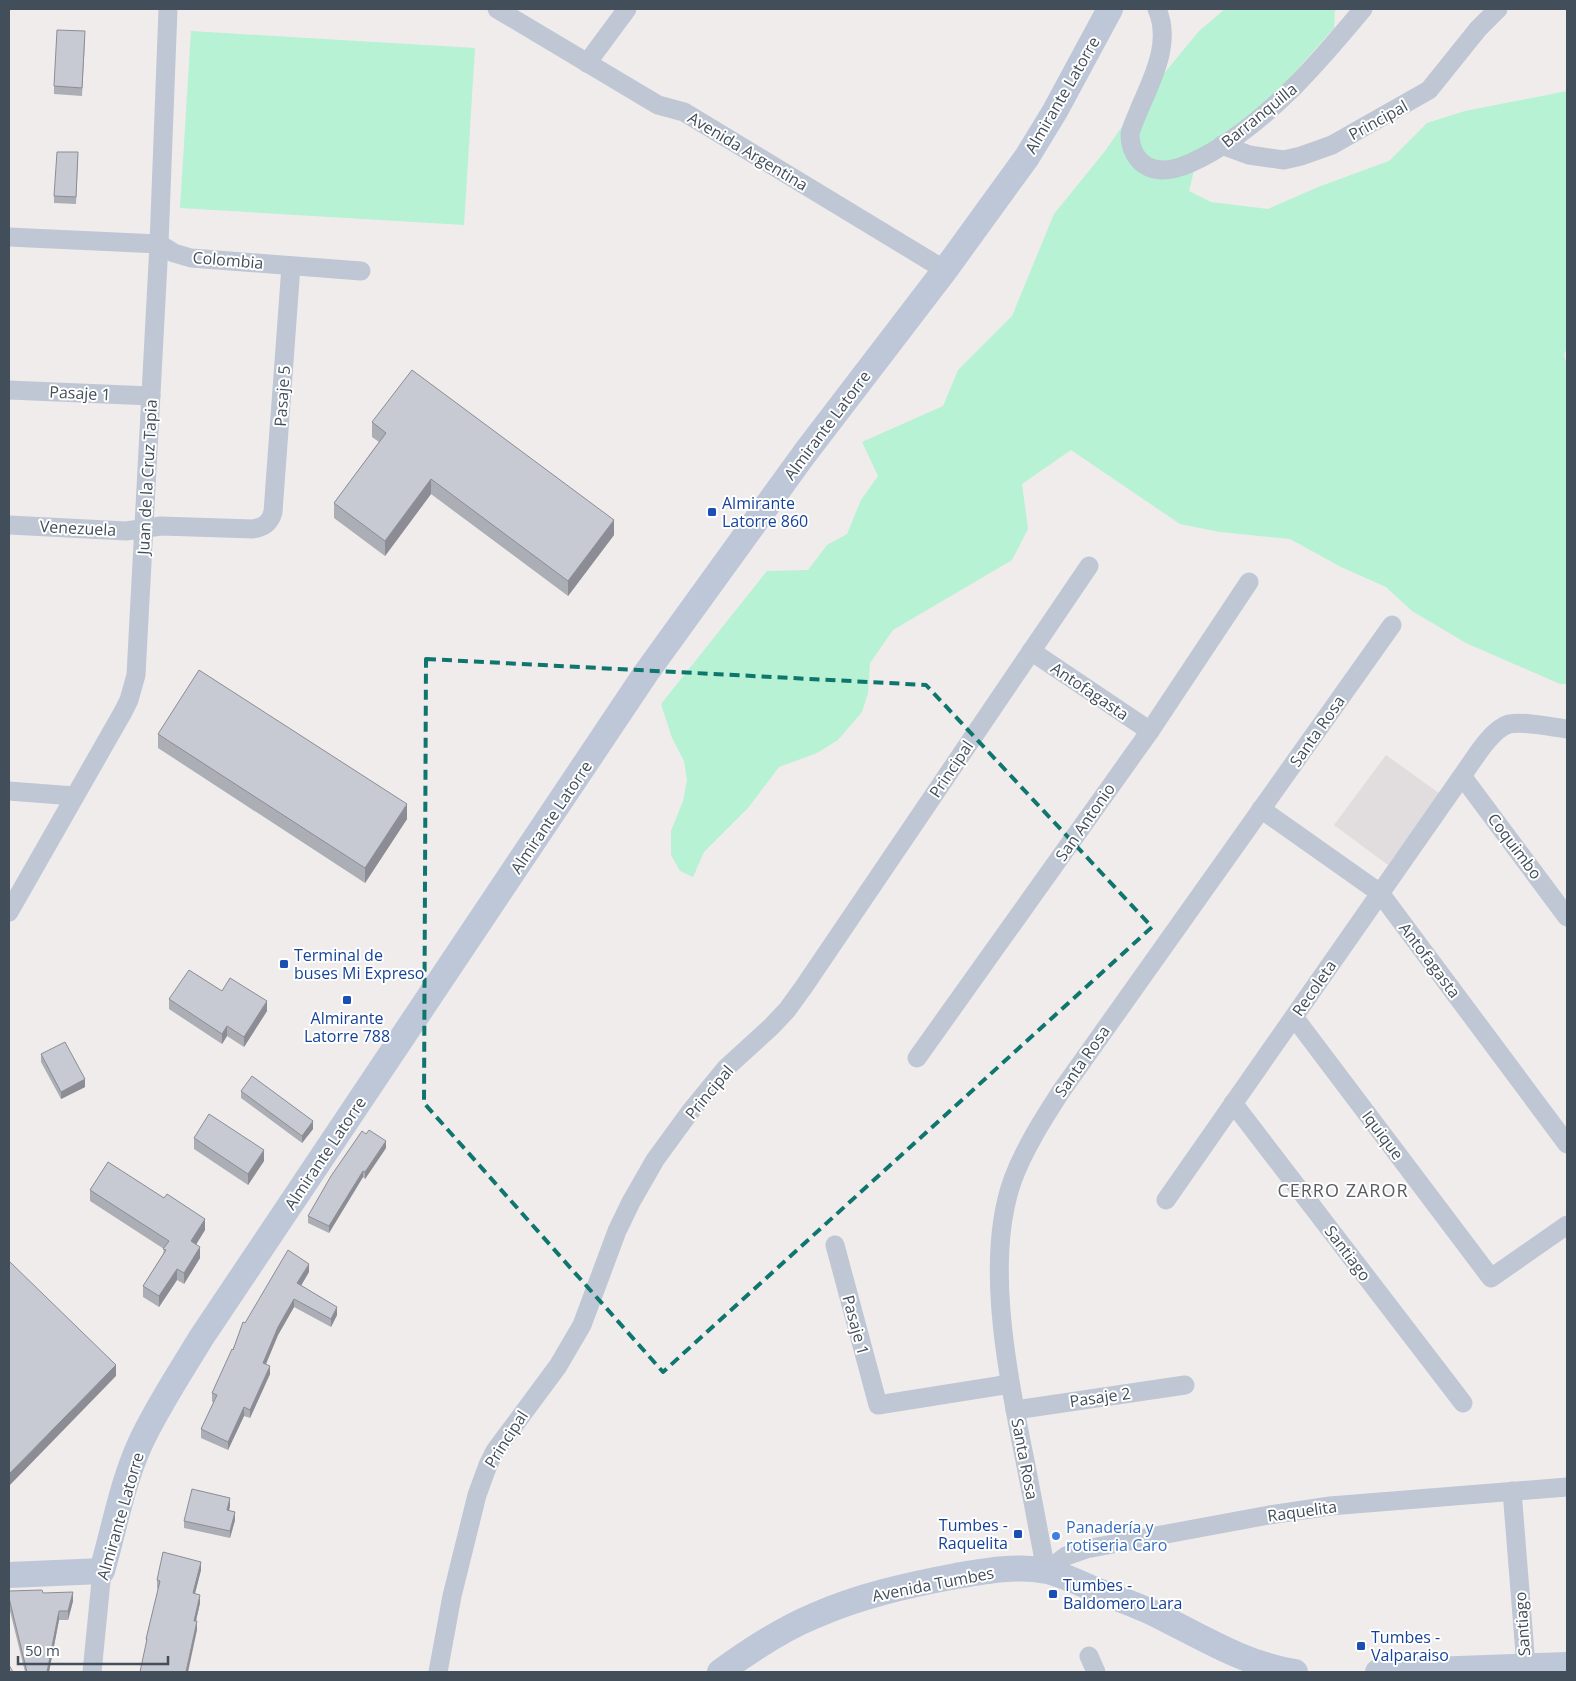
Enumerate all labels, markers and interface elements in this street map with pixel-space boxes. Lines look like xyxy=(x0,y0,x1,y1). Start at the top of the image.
street label: Almirante Latorre xyxy=(1020,32,1104,158)
street label: Barranquilla xyxy=(1216,78,1302,152)
street label: Principal xyxy=(1344,95,1412,145)
street label: Avenida Argentina xyxy=(684,106,812,196)
street label: Colombia xyxy=(192,246,264,274)
street label: Pasaje 5 xyxy=(269,365,295,427)
street label: Almirante Latorre xyxy=(779,366,875,484)
street label: Pasaje 1 xyxy=(49,380,111,406)
street label: Juan de la Cruz Tapia xyxy=(132,399,162,557)
place label: Almirante Latorre 860 xyxy=(722,492,808,532)
marker: Almirante Latorre 860 xyxy=(706,506,718,518)
street label: Venezuela xyxy=(39,515,117,541)
street label: Antofagasta xyxy=(1047,657,1133,725)
street label: Santa Rosa xyxy=(1284,691,1350,771)
street label: Principal xyxy=(924,736,978,802)
street label: Almirante Latorre xyxy=(505,756,597,878)
street label: San Antonio xyxy=(1050,779,1120,865)
street label: Coquimbo xyxy=(1483,808,1547,884)
street label: Antofagasta xyxy=(1394,918,1466,1002)
place label: Terminal de buses Mi Expreso xyxy=(294,944,424,984)
street label: Recoleta xyxy=(1287,956,1341,1020)
marker: Terminal de buses Mi Expreso xyxy=(278,958,290,970)
marker: Almirante Latorre 788 xyxy=(341,994,353,1006)
place label: Almirante Latorre 788 xyxy=(304,1007,390,1047)
street label: Santa Rosa xyxy=(1049,1021,1115,1101)
street label: Principal xyxy=(680,1060,738,1124)
street label: Almirante Latorre xyxy=(279,1092,371,1214)
street label: Iquique xyxy=(1357,1106,1409,1164)
district label: CERRO ZAROR xyxy=(1277,1178,1409,1202)
street label: Santiago xyxy=(1320,1221,1376,1285)
street label: Pasaje 1 xyxy=(837,1293,875,1357)
street label: Pasaje 2 xyxy=(1068,1382,1132,1412)
street label: Principal xyxy=(479,1406,533,1472)
street label: Santa Rosa xyxy=(1006,1417,1044,1501)
street label: Almirante Latorre xyxy=(91,1450,149,1582)
street label: Raquelita xyxy=(1266,1495,1338,1527)
place label: Tumbes - Raquelita xyxy=(938,1514,1008,1554)
place label: Panadería y rotiseria Caro xyxy=(1066,1516,1167,1556)
marker: Tumbes - Raquelita xyxy=(1012,1528,1024,1540)
marker: Panadería y rotiseria Caro xyxy=(1050,1530,1062,1542)
street label: Avenida Tumbes xyxy=(870,1561,996,1607)
place label: Tumbes - Baldomero Lara xyxy=(1063,1574,1182,1614)
marker: Tumbes - Baldomero Lara xyxy=(1047,1588,1059,1600)
street label: Santiago xyxy=(1509,1591,1535,1657)
place label: Tumbes - Valparaiso xyxy=(1371,1626,1449,1666)
scale bar xyxy=(18,1634,168,1666)
text: 50 m xyxy=(25,1640,60,1660)
marker: Tumbes - Valparaiso xyxy=(1355,1640,1367,1652)

